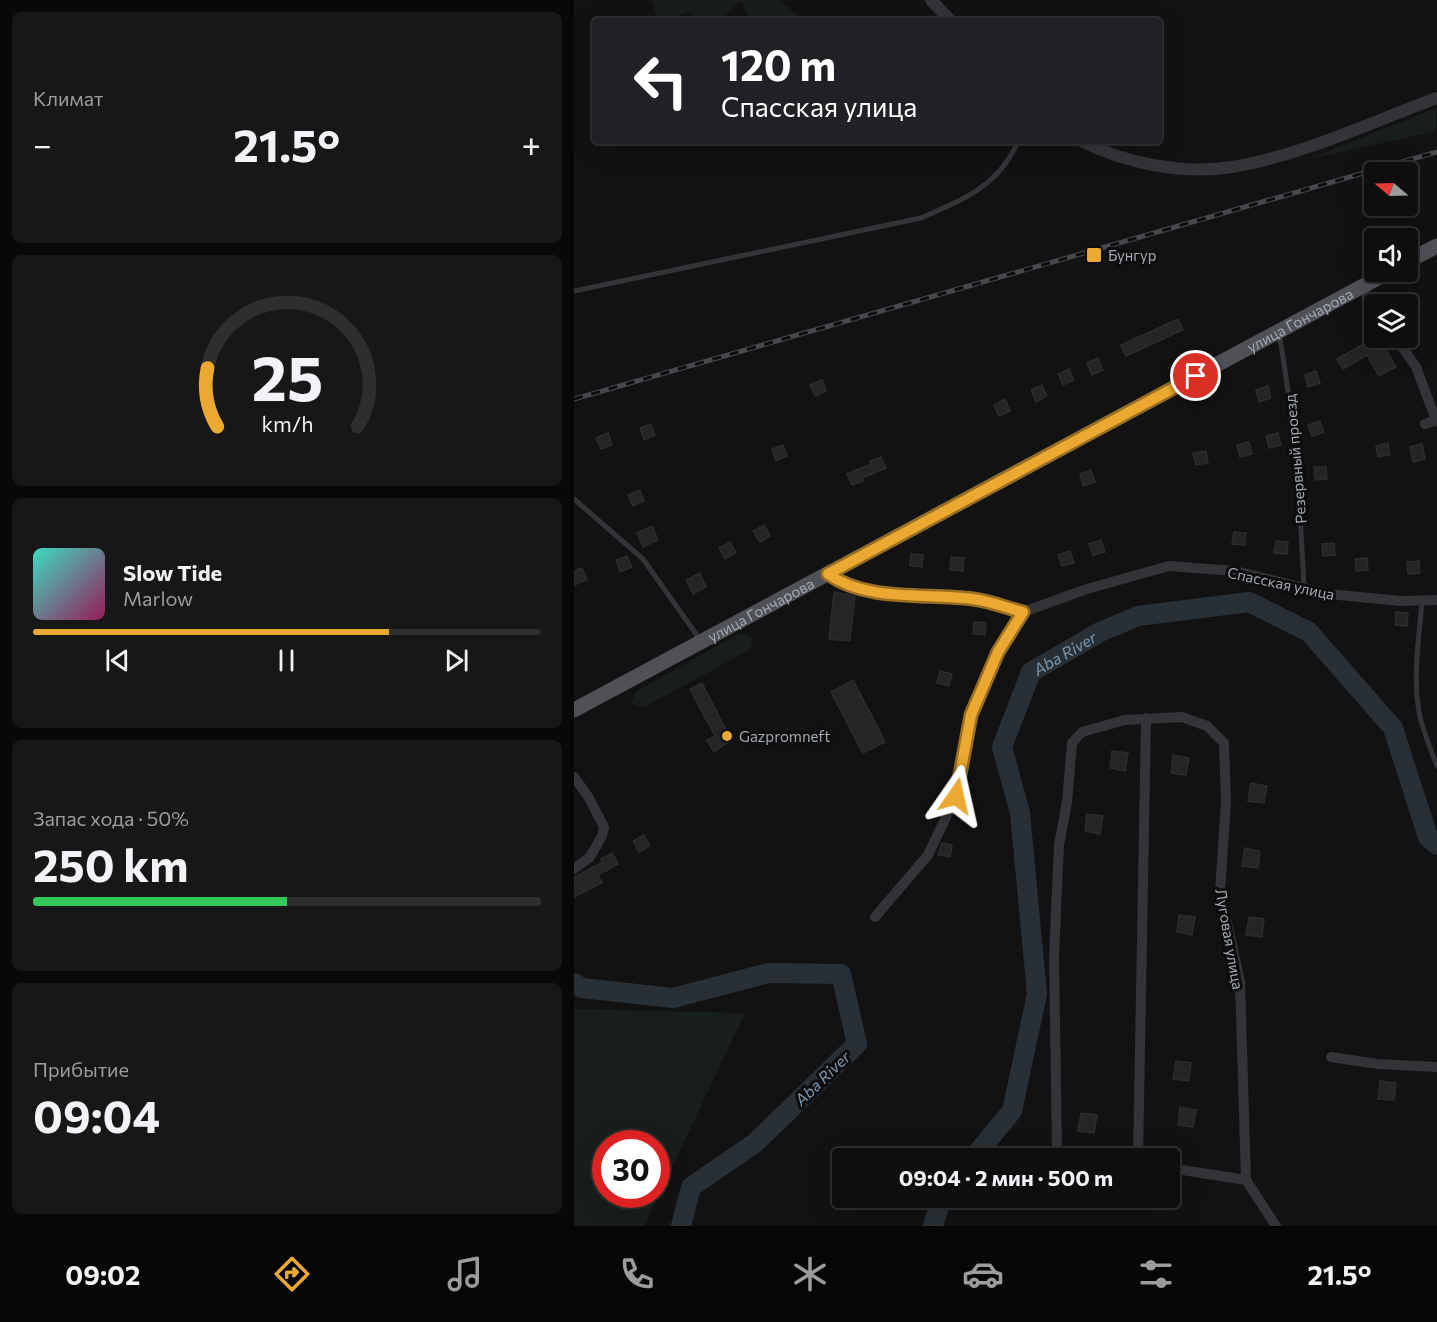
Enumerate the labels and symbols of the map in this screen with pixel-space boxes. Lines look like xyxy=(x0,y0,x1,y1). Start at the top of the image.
north arrow xyxy=(1364,162,1418,216)
marker: Бунгур xyxy=(1085,246,1103,264)
place label: Бунгур xyxy=(1108,246,1156,264)
street label: улица Гончарова xyxy=(1244,284,1356,356)
pin xyxy=(1170,350,1221,401)
street label: Резервный проезд xyxy=(1280,393,1310,525)
street label: Спасская улица xyxy=(1226,563,1336,603)
street label: улица Гончарова xyxy=(704,574,817,646)
water label: Aba River xyxy=(1029,627,1100,679)
place label: Gazpromneft xyxy=(739,727,830,745)
marker: Gazpromneft xyxy=(720,729,734,743)
position arrow xyxy=(924,764,988,828)
street label: Луговая улица xyxy=(1212,887,1248,991)
water label: Aba River xyxy=(790,1047,854,1110)
speed limit sign: 30 xyxy=(592,1130,670,1208)

